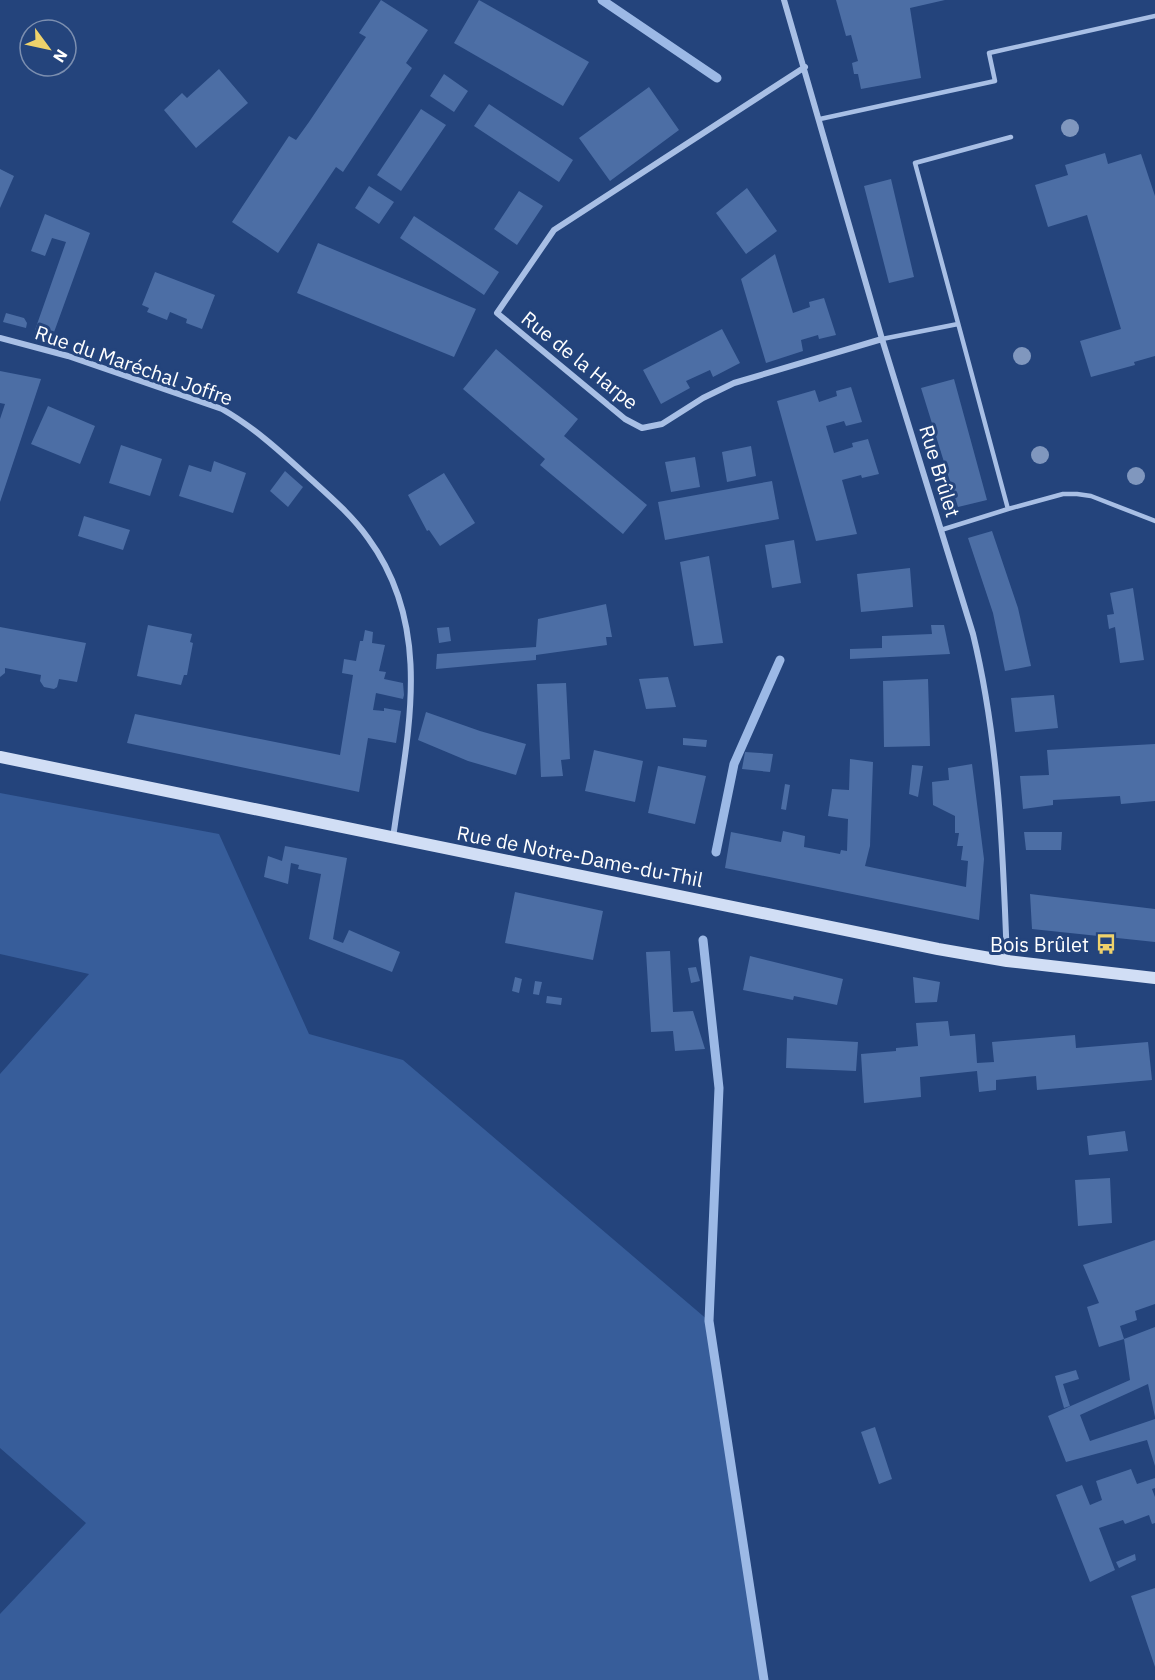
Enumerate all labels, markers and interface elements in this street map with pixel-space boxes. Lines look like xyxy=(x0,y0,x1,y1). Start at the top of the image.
north arrow xyxy=(18,18,78,78)
text: N xyxy=(49,46,72,66)
street label: Rue de la Harpe xyxy=(516,305,644,415)
street label: Rue du Maréchal Joffre xyxy=(32,318,236,412)
street label: Rue Brûlet xyxy=(913,422,967,520)
street label: Rue de Notre-Dame-du-Thil xyxy=(455,819,705,893)
place label: Bois Brûlet xyxy=(990,931,1089,958)
bus stop icon: Bois Brûlet xyxy=(1094,932,1118,956)

